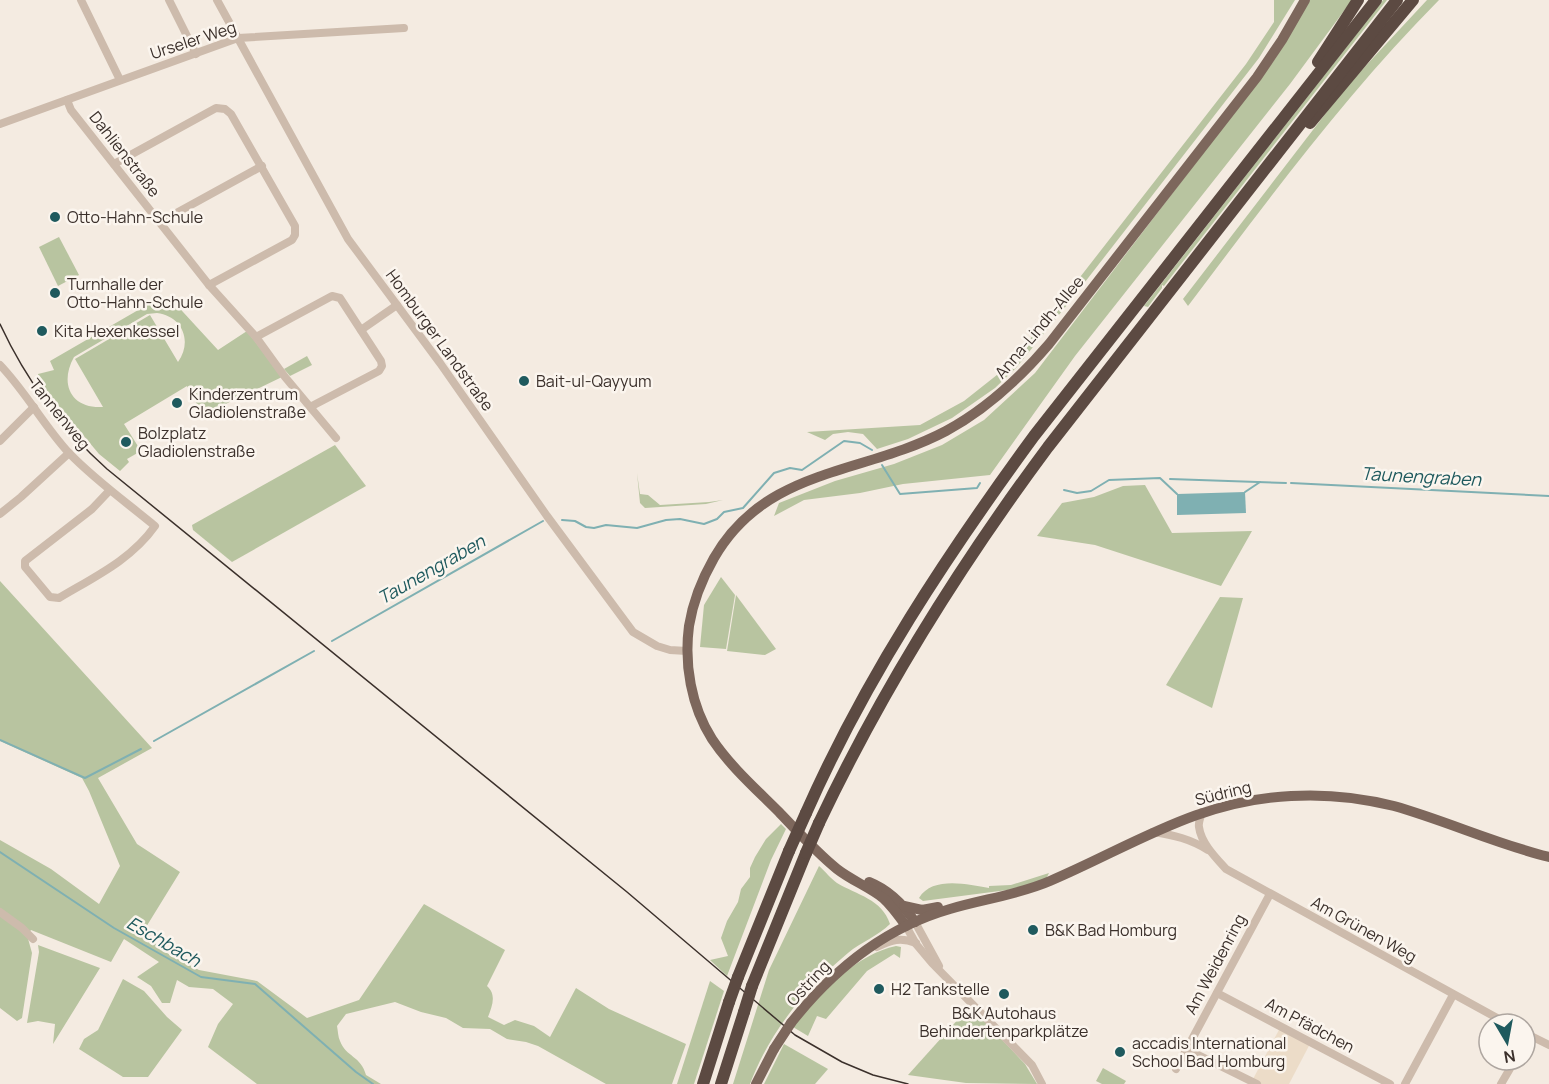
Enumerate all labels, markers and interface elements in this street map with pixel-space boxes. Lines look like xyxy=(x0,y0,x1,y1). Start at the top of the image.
street label: Urseler Weg xyxy=(147,16,239,64)
street label: Dahlienstraße xyxy=(85,107,165,201)
place label: Otto-Hahn-Schule xyxy=(67,206,203,228)
marker: Otto-Hahn-Schule xyxy=(48,210,62,224)
street label: Homburger Landstraße xyxy=(381,265,499,415)
street label: Anna-Lindh-Allee xyxy=(989,271,1089,383)
place label: Turnhalle der Otto-Hahn-Schule xyxy=(67,273,203,313)
marker: Turnhalle der Otto-Hahn-Schule xyxy=(48,286,62,300)
place label: Kita Hexenkessel xyxy=(54,320,179,342)
marker: Kita Hexenkessel xyxy=(35,324,49,338)
place label: Bait-ul-Qayyum xyxy=(536,370,651,392)
street label: Tannenweg xyxy=(24,374,96,454)
marker: Bait-ul-Qayyum xyxy=(517,374,531,388)
place label: Kinderzentrum Gladiolenstraße xyxy=(189,383,306,423)
marker: Kinderzentrum Gladiolenstraße xyxy=(170,396,184,410)
place label: Bolzplatz Gladiolenstraße xyxy=(138,422,255,462)
marker: Bolzplatz Gladiolenstraße xyxy=(119,435,133,449)
water label: Taunengraben xyxy=(1360,461,1483,491)
water label: Taunengraben xyxy=(373,528,490,609)
street label: Südring xyxy=(1193,775,1253,811)
street label: Am Grünen Weg xyxy=(1307,891,1421,967)
water label: Eschbach xyxy=(123,910,206,972)
street label: Am Weidenring xyxy=(1179,910,1251,1018)
place label: B&K Bad Homburg xyxy=(1045,919,1177,941)
marker: B&K Bad Homburg xyxy=(1026,923,1040,937)
street label: Ostring xyxy=(781,955,835,1011)
place label: H2 Tankstelle xyxy=(891,978,990,1000)
marker: H2 Tankstelle xyxy=(872,982,886,996)
marker: B&K Autohaus Behindertenparkplätze xyxy=(997,987,1011,1001)
street label: Am Pfädchen xyxy=(1262,992,1358,1058)
place label: B&K Autohaus Behindertenparkplätze xyxy=(920,1002,1088,1042)
north arrow xyxy=(1477,1012,1537,1072)
place label: accadis International School Bad Homburg xyxy=(1132,1032,1287,1072)
marker: accadis International School Bad Homburg xyxy=(1113,1045,1127,1059)
text: N xyxy=(1502,1045,1517,1069)

